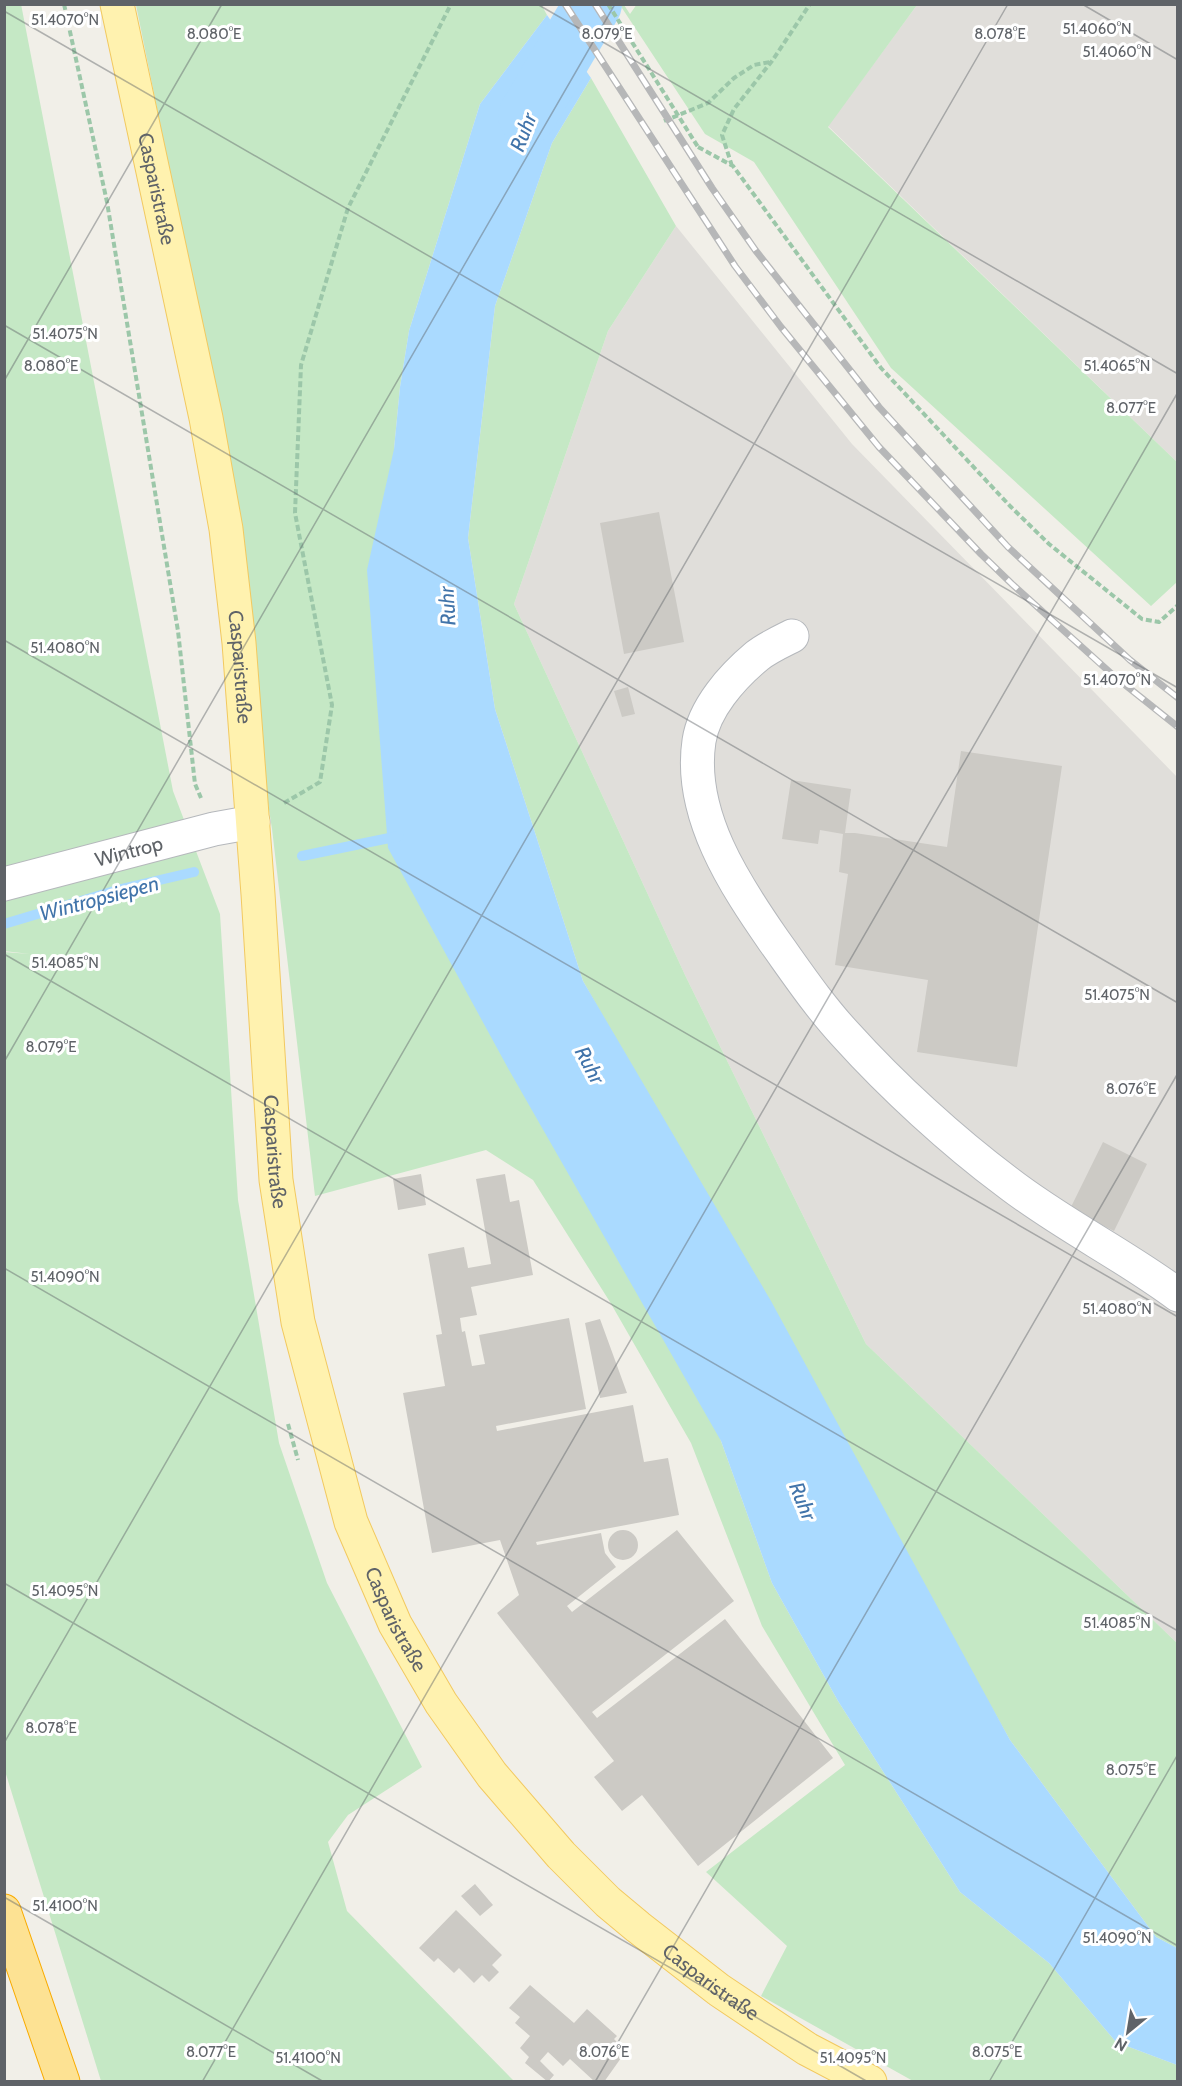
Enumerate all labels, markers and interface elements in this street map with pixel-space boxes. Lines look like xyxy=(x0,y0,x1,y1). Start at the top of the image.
text: 51.4070°N xyxy=(31,11,99,29)
text: 51.4060°N xyxy=(1062,20,1132,38)
text: 8.080°E xyxy=(187,25,241,43)
text: 8.079°E xyxy=(582,25,633,43)
text: 8.078°E xyxy=(974,25,1026,43)
text: 51.4060°N xyxy=(1082,43,1152,61)
water label: Ruhr xyxy=(504,108,542,155)
street label: Casparistraße xyxy=(133,130,180,247)
text: 51.4075°N xyxy=(32,325,98,343)
text: 8.080°E xyxy=(24,357,78,375)
text: 51.4065°N xyxy=(1084,357,1150,375)
text: 8.077°E xyxy=(1106,399,1156,417)
water label: Ruhr xyxy=(433,584,461,626)
street label: Casparistraße xyxy=(223,609,257,725)
text: 51.4080°N xyxy=(30,639,100,657)
text: 51.4070°N xyxy=(1083,671,1151,689)
street label: Wintrop xyxy=(92,831,165,872)
water label: Wintropsiepen xyxy=(37,870,161,926)
text: 51.4085°N xyxy=(31,954,99,972)
text: 51.4075°N xyxy=(1084,986,1150,1004)
text: 8.079°E xyxy=(26,1038,77,1056)
water label: Ruhr xyxy=(570,1042,611,1089)
text: 8.076°E xyxy=(1106,1080,1156,1098)
street label: Casparistraße xyxy=(259,1094,292,1210)
text: 51.4090°N xyxy=(30,1268,100,1286)
text: 51.4080°N xyxy=(1082,1300,1152,1318)
water label: Ruhr xyxy=(784,1478,822,1525)
street label: Casparistraße xyxy=(360,1563,432,1676)
text: 51.4095°N xyxy=(32,1582,98,1600)
text: 51.4085°N xyxy=(1083,1614,1151,1632)
text: 8.078°E xyxy=(25,1719,77,1737)
text: 8.075°E xyxy=(1106,1761,1156,1779)
text: 51.4100°N xyxy=(32,1897,98,1915)
text: 51.4090°N xyxy=(1082,1929,1152,1947)
street label: Casparistraße xyxy=(658,1939,764,2025)
north arrow xyxy=(1098,2002,1158,2062)
text: N xyxy=(1111,2034,1130,2056)
text: 8.077°E xyxy=(186,2043,236,2061)
text: 8.076°E xyxy=(579,2043,629,2061)
text: 8.075°E xyxy=(972,2043,1022,2061)
text: 51.4100°N xyxy=(275,2049,341,2067)
text: 51.4095°N xyxy=(820,2049,886,2067)

